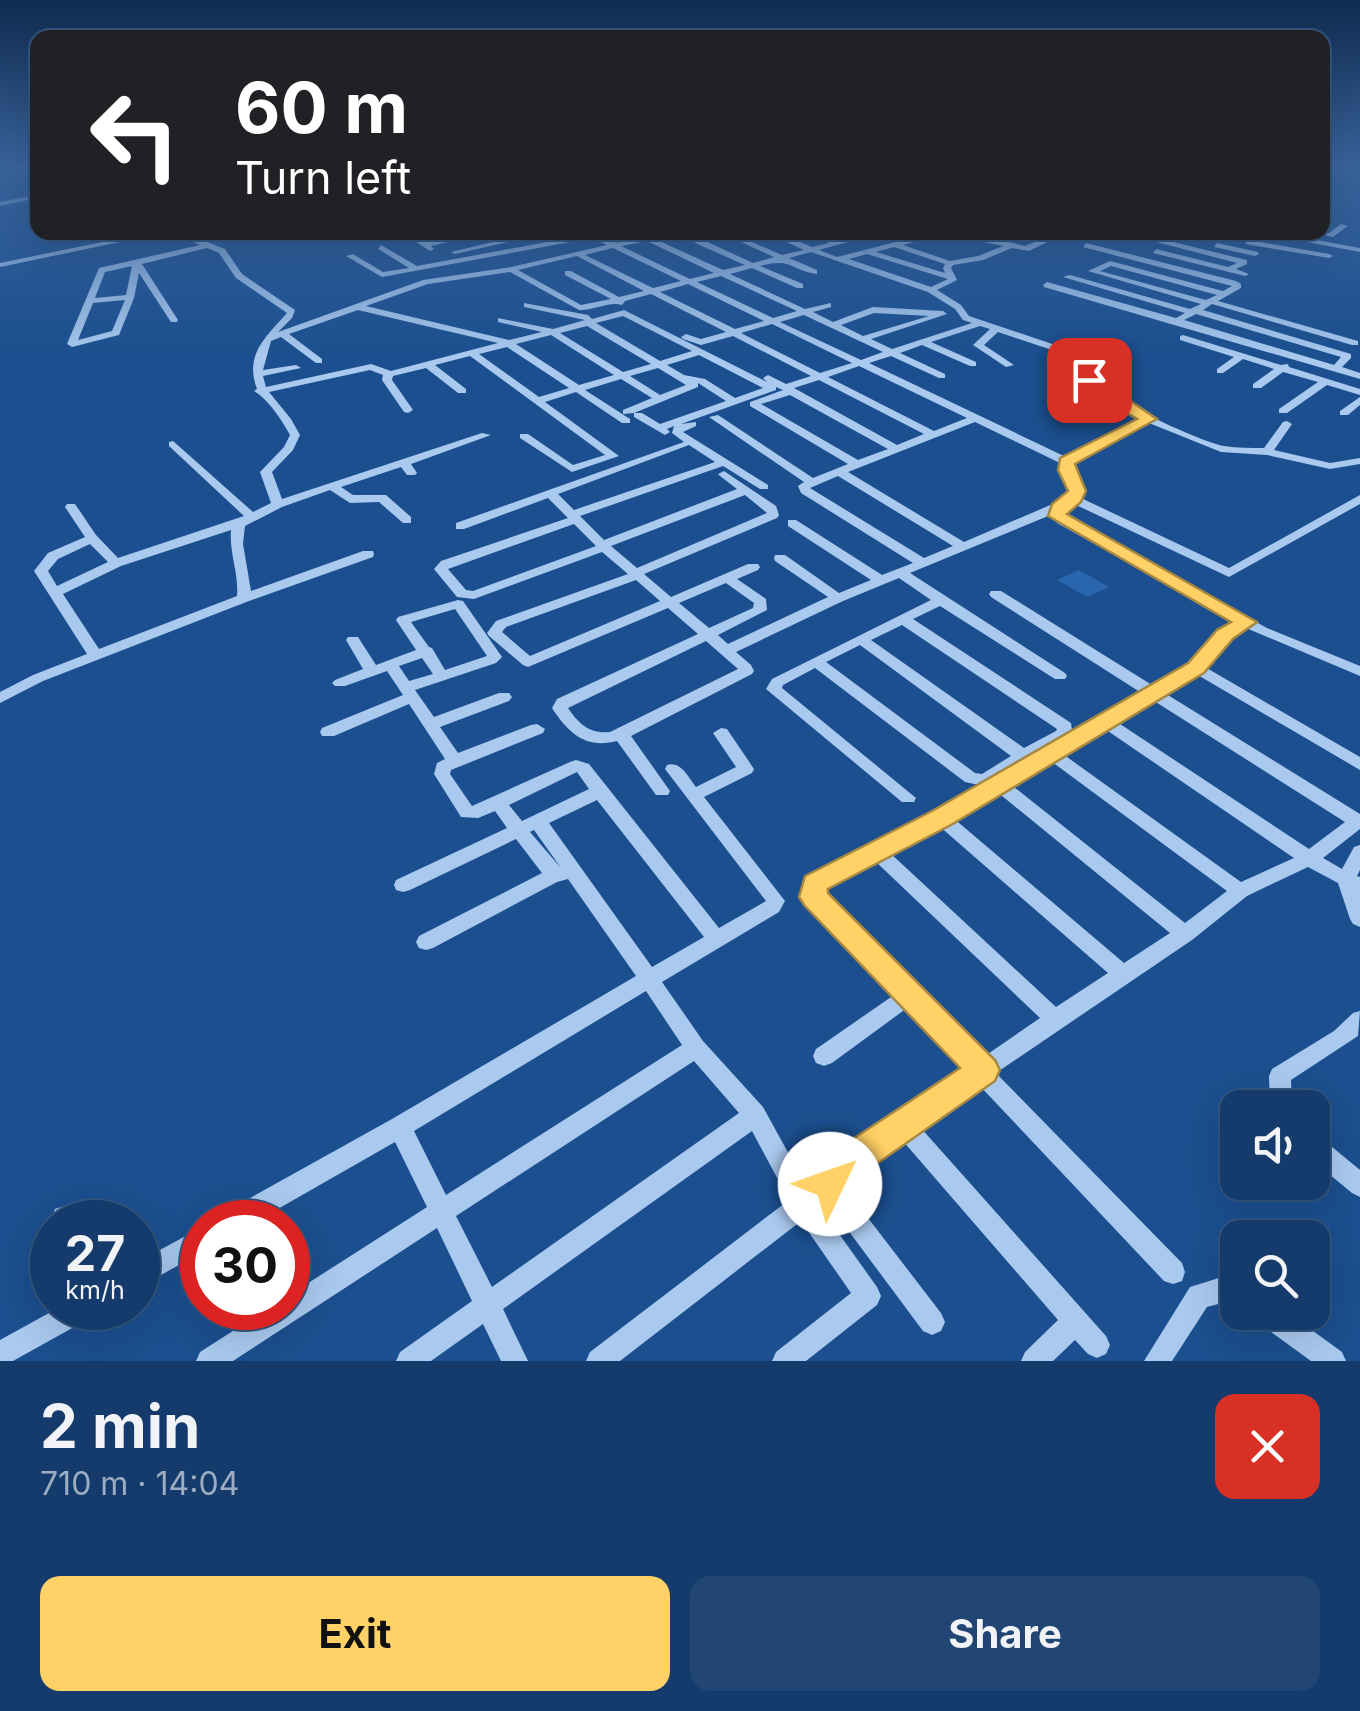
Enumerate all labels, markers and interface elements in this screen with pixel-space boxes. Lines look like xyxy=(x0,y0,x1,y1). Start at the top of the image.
text: 60 m xyxy=(235,65,408,150)
icon: left xyxy=(70,70,200,200)
text: Turn left xyxy=(235,150,411,205)
pin xyxy=(1047,338,1132,423)
icon: arrive xyxy=(1062,353,1117,408)
map controls xyxy=(1220,1090,1330,1330)
button: sound xyxy=(1220,1090,1330,1200)
position arrow xyxy=(778,1132,882,1236)
speed limit sign: 30 xyxy=(180,1200,310,1330)
button: search xyxy=(1220,1220,1330,1330)
text: 27 xyxy=(65,1223,125,1283)
text: km/h xyxy=(65,1275,125,1305)
text: 2 min xyxy=(40,1390,200,1462)
button: close xyxy=(1215,1394,1320,1499)
text: 710 m · 14:04 xyxy=(40,1464,239,1503)
button: Exit xyxy=(40,1576,670,1691)
button: Share xyxy=(690,1576,1320,1691)

